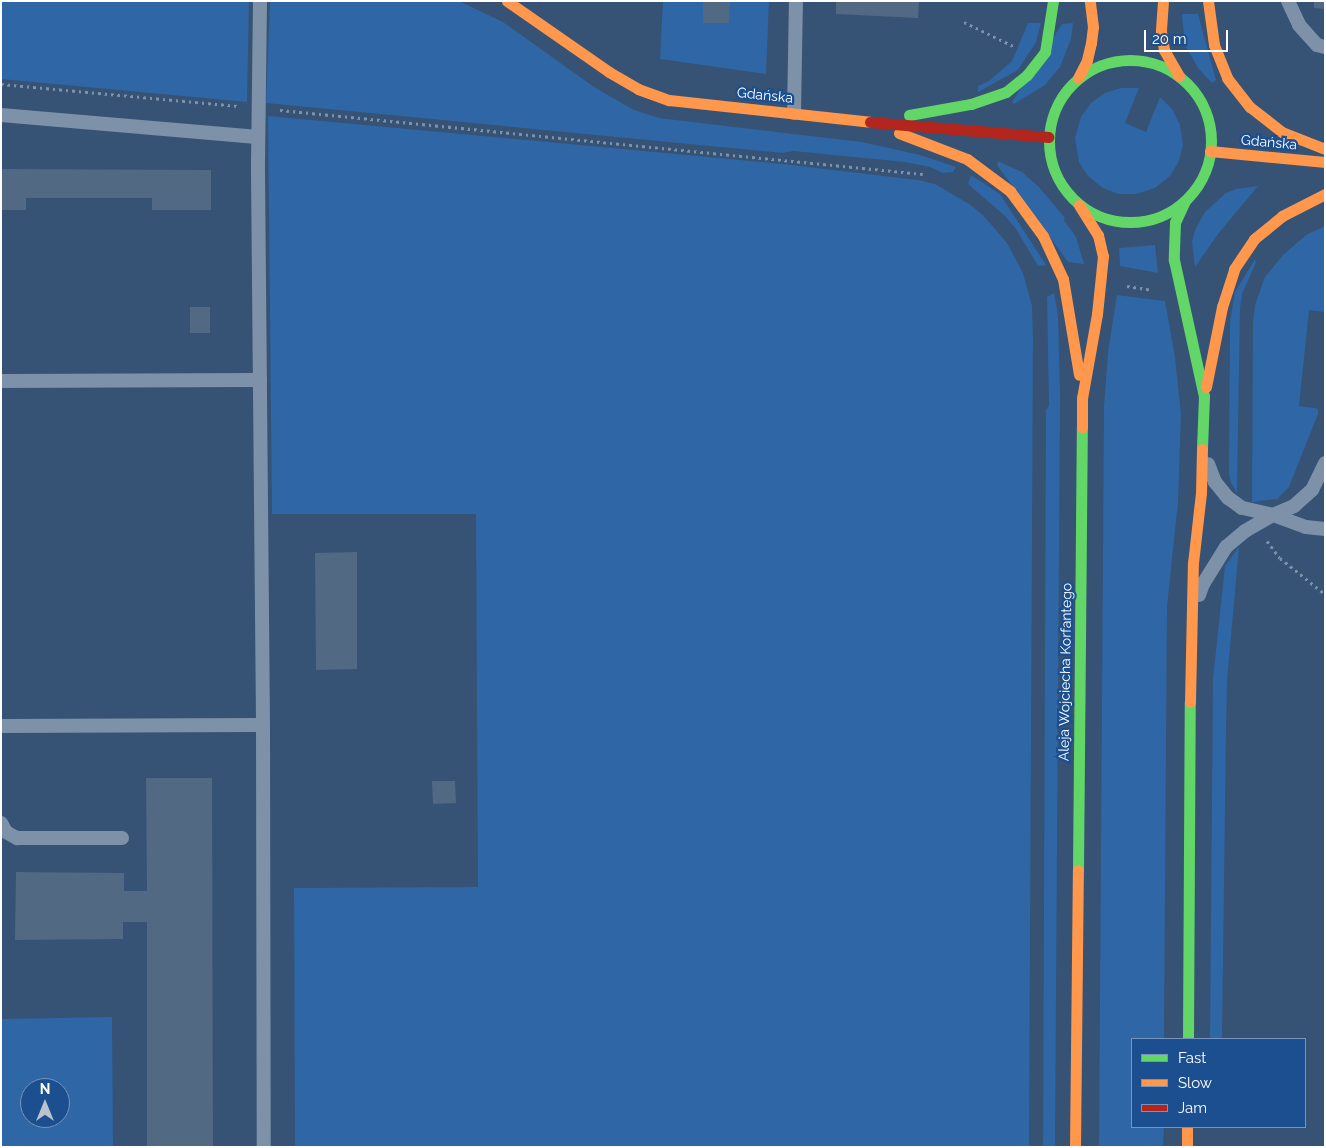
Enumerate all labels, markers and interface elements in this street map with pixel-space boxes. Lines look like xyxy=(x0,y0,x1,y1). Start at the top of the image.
scale bar xyxy=(1146,20,1230,52)
text: 20 m xyxy=(1152,30,1187,48)
street label: Gdańska xyxy=(736,84,794,106)
street label: Gdańska xyxy=(1240,131,1298,153)
street label: Aleja Wojciecha Korfantego xyxy=(1055,582,1075,762)
legend xyxy=(1131,1038,1306,1128)
text: Fast xyxy=(1178,1049,1206,1067)
text: Slow xyxy=(1178,1074,1212,1092)
north arrow xyxy=(20,1078,70,1128)
text: N xyxy=(40,1081,50,1097)
text: Jam xyxy=(1178,1099,1207,1117)

